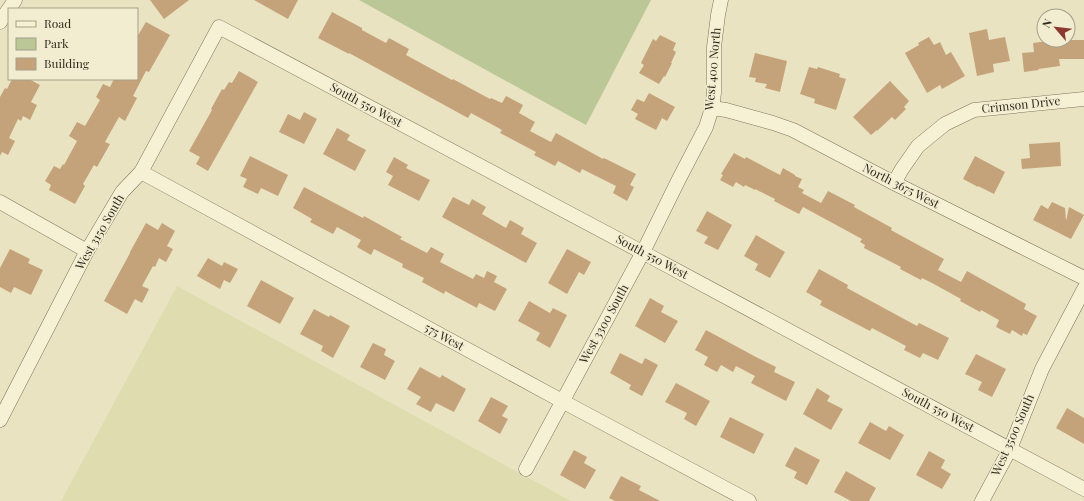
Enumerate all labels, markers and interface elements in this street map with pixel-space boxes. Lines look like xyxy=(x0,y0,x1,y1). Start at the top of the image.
legend xyxy=(8,8,138,80)
north arrow xyxy=(1036,8,1076,48)
text: Road xyxy=(44,15,71,31)
text: N xyxy=(1038,16,1055,30)
street label: West 400 North xyxy=(700,27,724,112)
text: Park xyxy=(44,35,69,51)
text: Building xyxy=(44,55,90,71)
street label: South 550 West xyxy=(327,78,406,130)
street label: Crimson Drive xyxy=(981,92,1061,116)
street label: North 3675 West xyxy=(860,159,943,212)
street label: West 3150 South xyxy=(71,191,127,273)
street label: South 550 West xyxy=(613,230,692,282)
street label: West 3300 South xyxy=(574,281,631,367)
street label: 575 West xyxy=(422,319,468,354)
street label: South 550 West xyxy=(899,383,978,435)
street label: West 3500 South xyxy=(987,391,1037,479)

